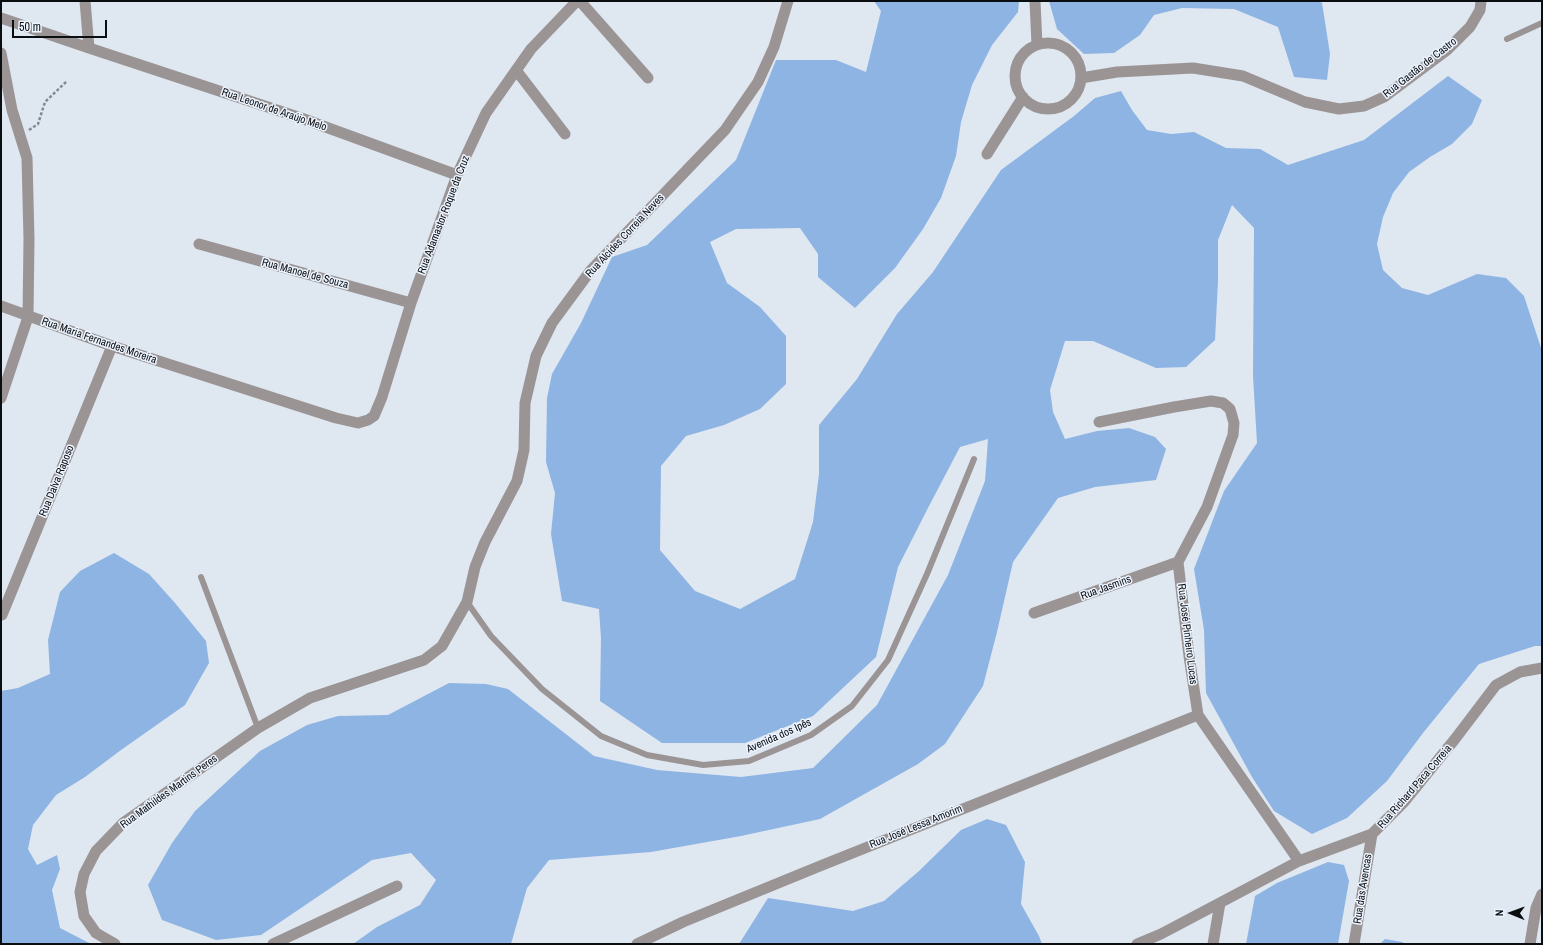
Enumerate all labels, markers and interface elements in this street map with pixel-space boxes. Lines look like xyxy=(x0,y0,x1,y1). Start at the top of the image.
scale bar xyxy=(14,12,109,38)
text: 50 m xyxy=(19,19,41,35)
street label: Rua Gastão de Castro xyxy=(1381,35,1459,101)
street label: Rua Leonor de Araújo Melo xyxy=(220,86,328,134)
street label: Rua Adamastor Roque da Cruz xyxy=(415,154,473,276)
street label: Rua Alcides Correia Neves xyxy=(583,192,667,280)
street label: Rua Manoel de Souza xyxy=(260,256,350,292)
street label: Rua Maria Fernandes Moreira xyxy=(40,315,158,367)
street label: Rua Dalva Raposo xyxy=(37,443,77,519)
street label: Rua Jasmins xyxy=(1079,573,1133,603)
street label: Rua José Pinheiro Lucas xyxy=(1174,583,1200,685)
street label: Avenida dos Ipês xyxy=(745,716,813,756)
street label: Rua Richard Paca Correia xyxy=(1375,743,1455,831)
street label: Rua Mathildes Martins Peres xyxy=(118,752,220,832)
street label: Rua José Lessa Amorim xyxy=(868,802,964,852)
street label: Rua das Avencas xyxy=(1351,853,1375,925)
north arrow xyxy=(1491,893,1531,933)
text: N xyxy=(1492,909,1506,916)

